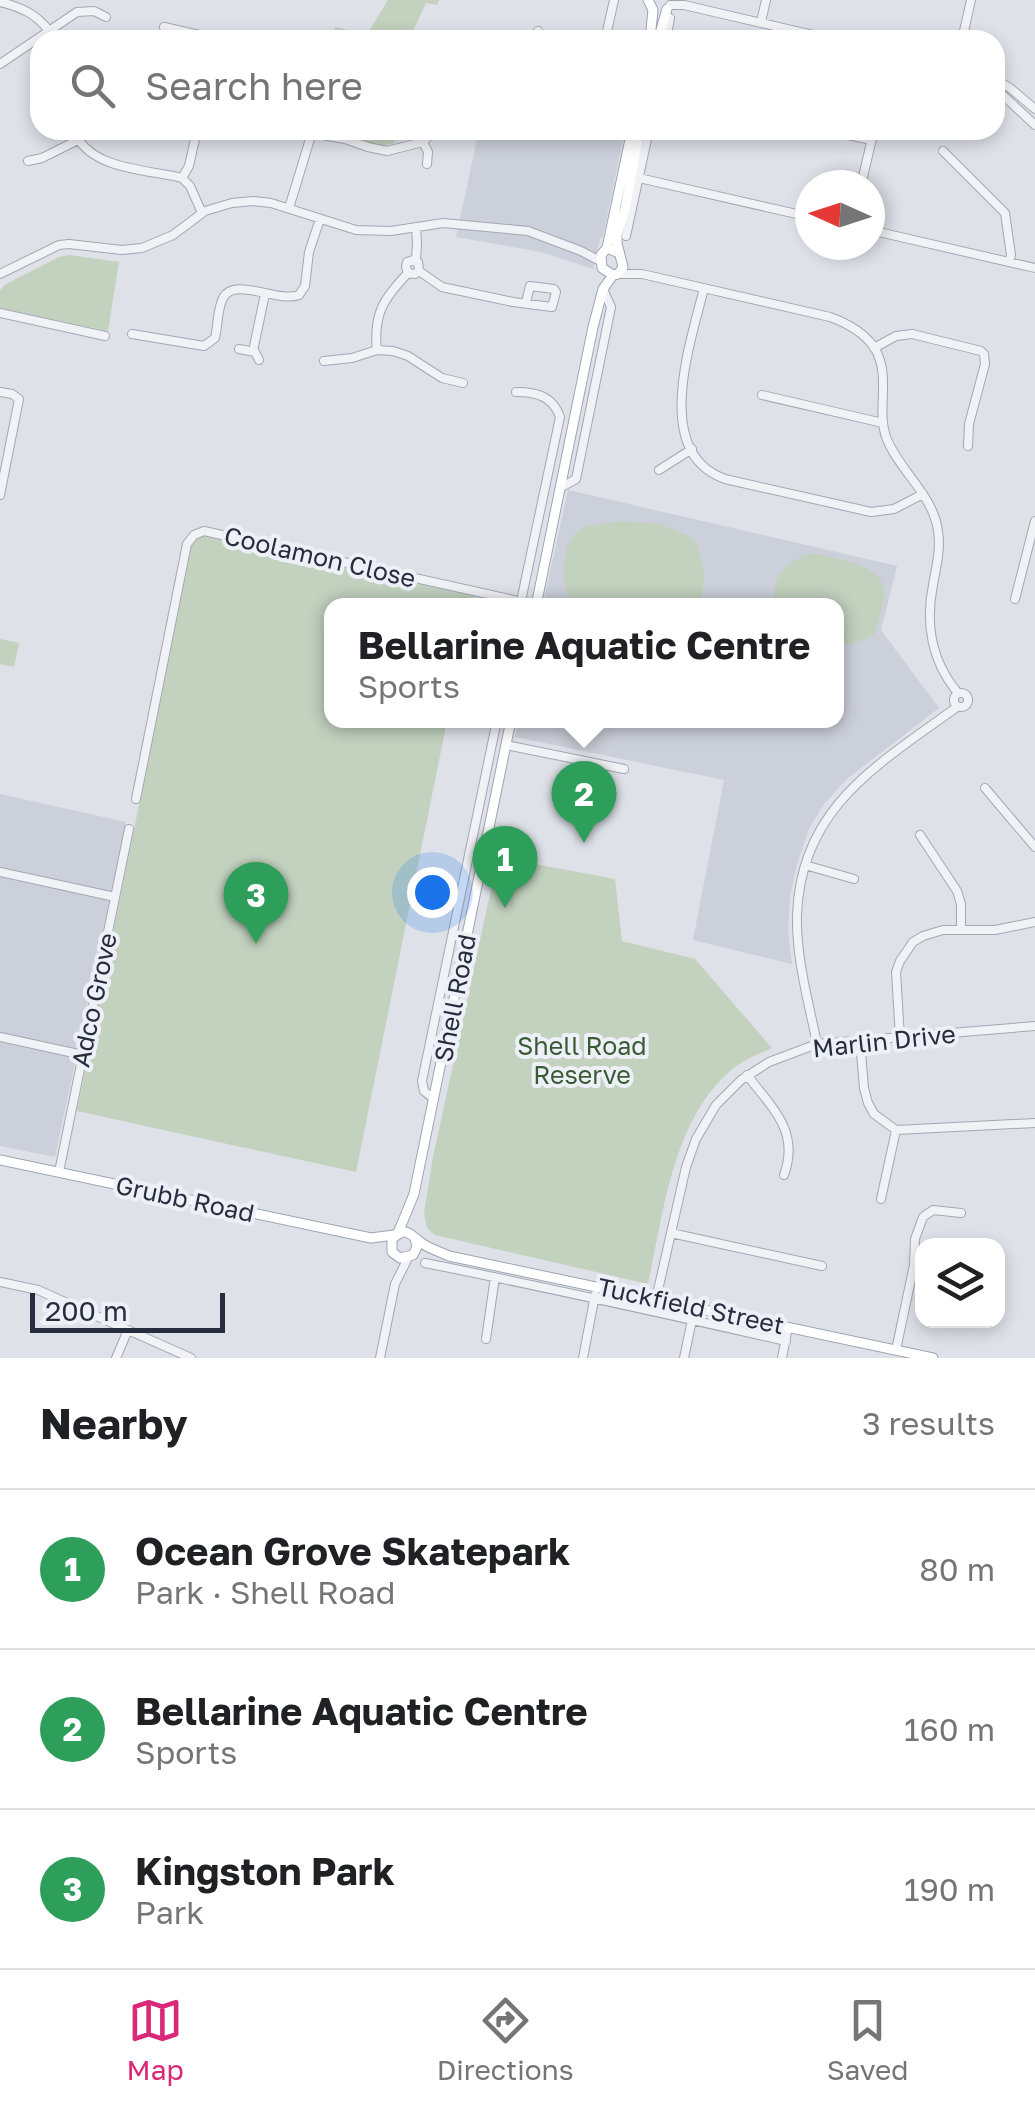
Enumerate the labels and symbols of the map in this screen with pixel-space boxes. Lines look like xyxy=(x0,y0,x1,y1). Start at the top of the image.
north arrow xyxy=(795,170,885,260)
street label: Coolamon Close xyxy=(221,519,419,594)
pin: 2 xyxy=(552,760,616,843)
pin: 1 xyxy=(472,826,538,908)
pin: 3 xyxy=(224,862,288,944)
your location xyxy=(407,867,458,918)
street label: Adco Grove xyxy=(64,930,123,1070)
street label: Shell Road xyxy=(427,931,482,1064)
street label: Marlin Drive xyxy=(811,1018,957,1063)
park label: Shell Road Reserve xyxy=(517,1030,647,1090)
street label: Grubb Road xyxy=(113,1169,257,1228)
street label: Tuckfield Street xyxy=(595,1271,787,1340)
scale bar xyxy=(30,1288,225,1332)

